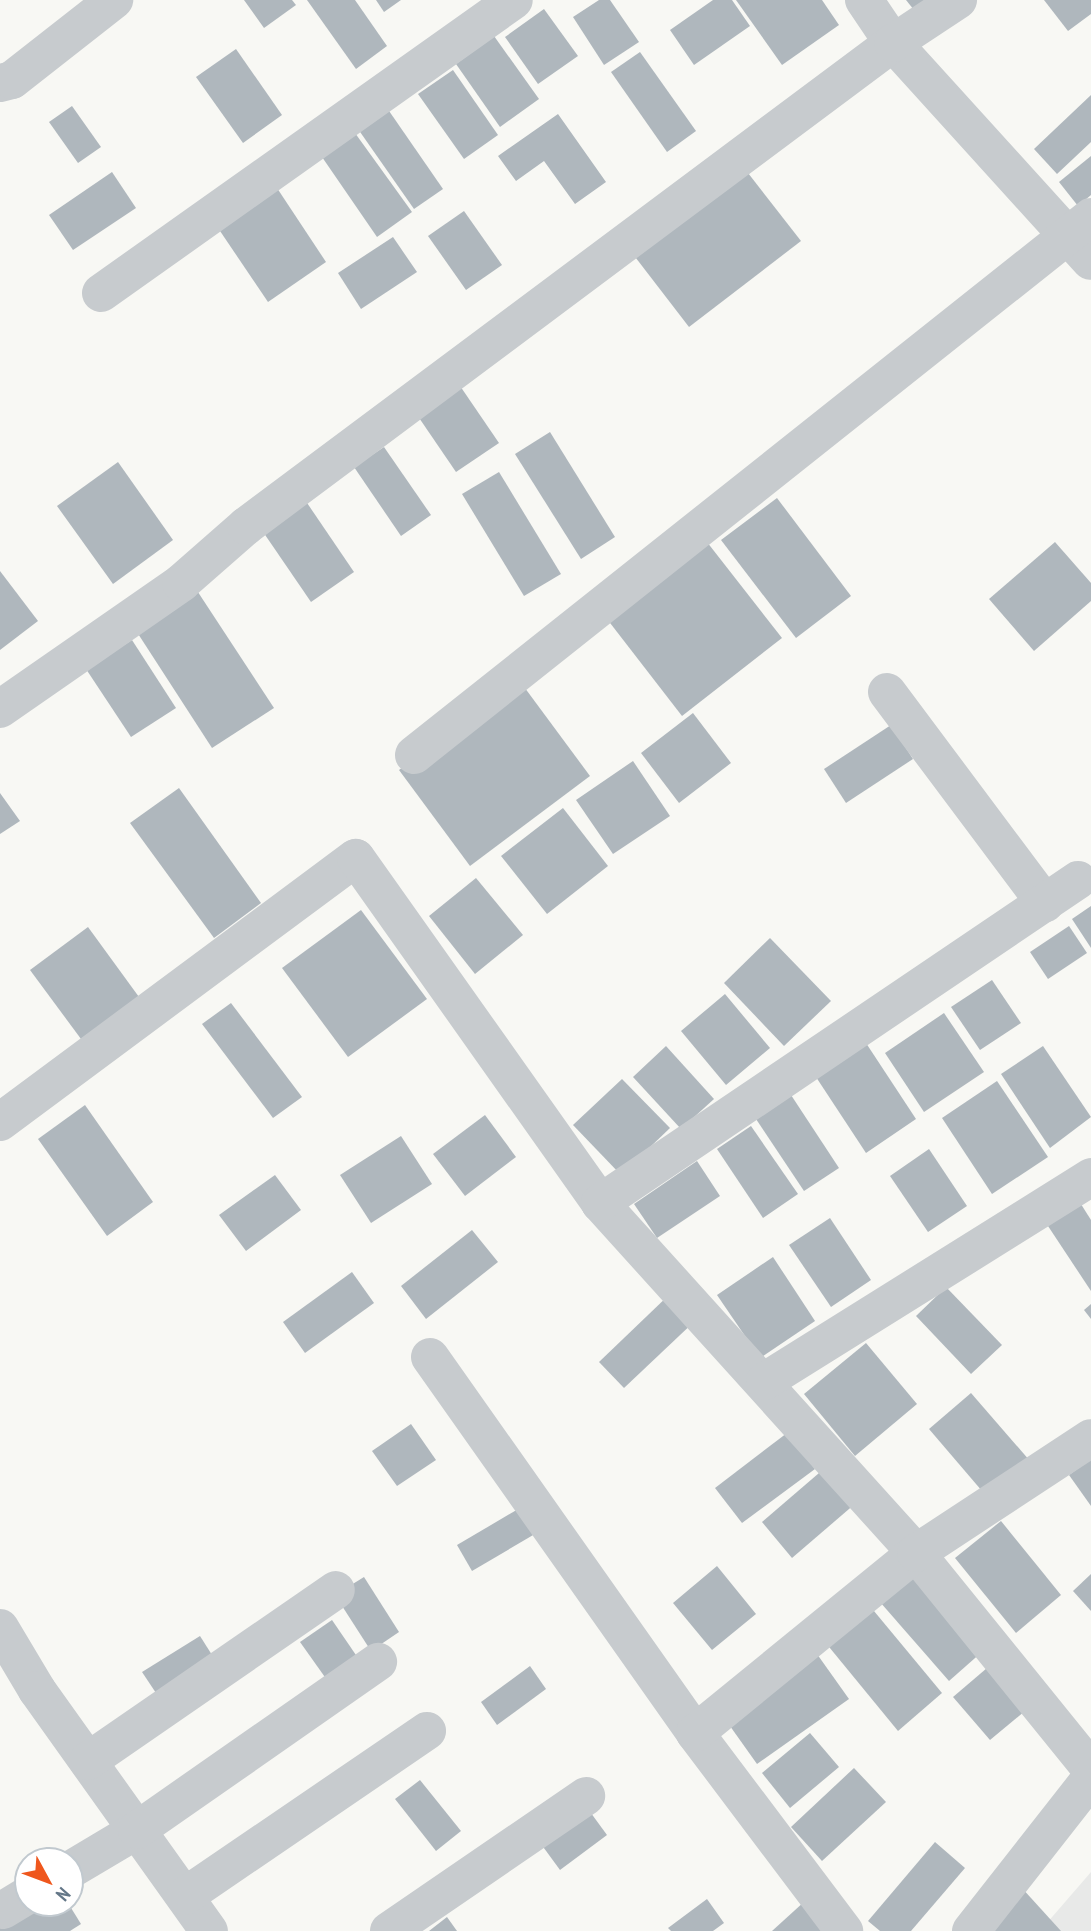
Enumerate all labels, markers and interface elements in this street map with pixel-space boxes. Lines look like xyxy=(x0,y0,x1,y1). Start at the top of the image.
north arrow xyxy=(14,1847,84,1917)
text: N xyxy=(51,1883,76,1906)

